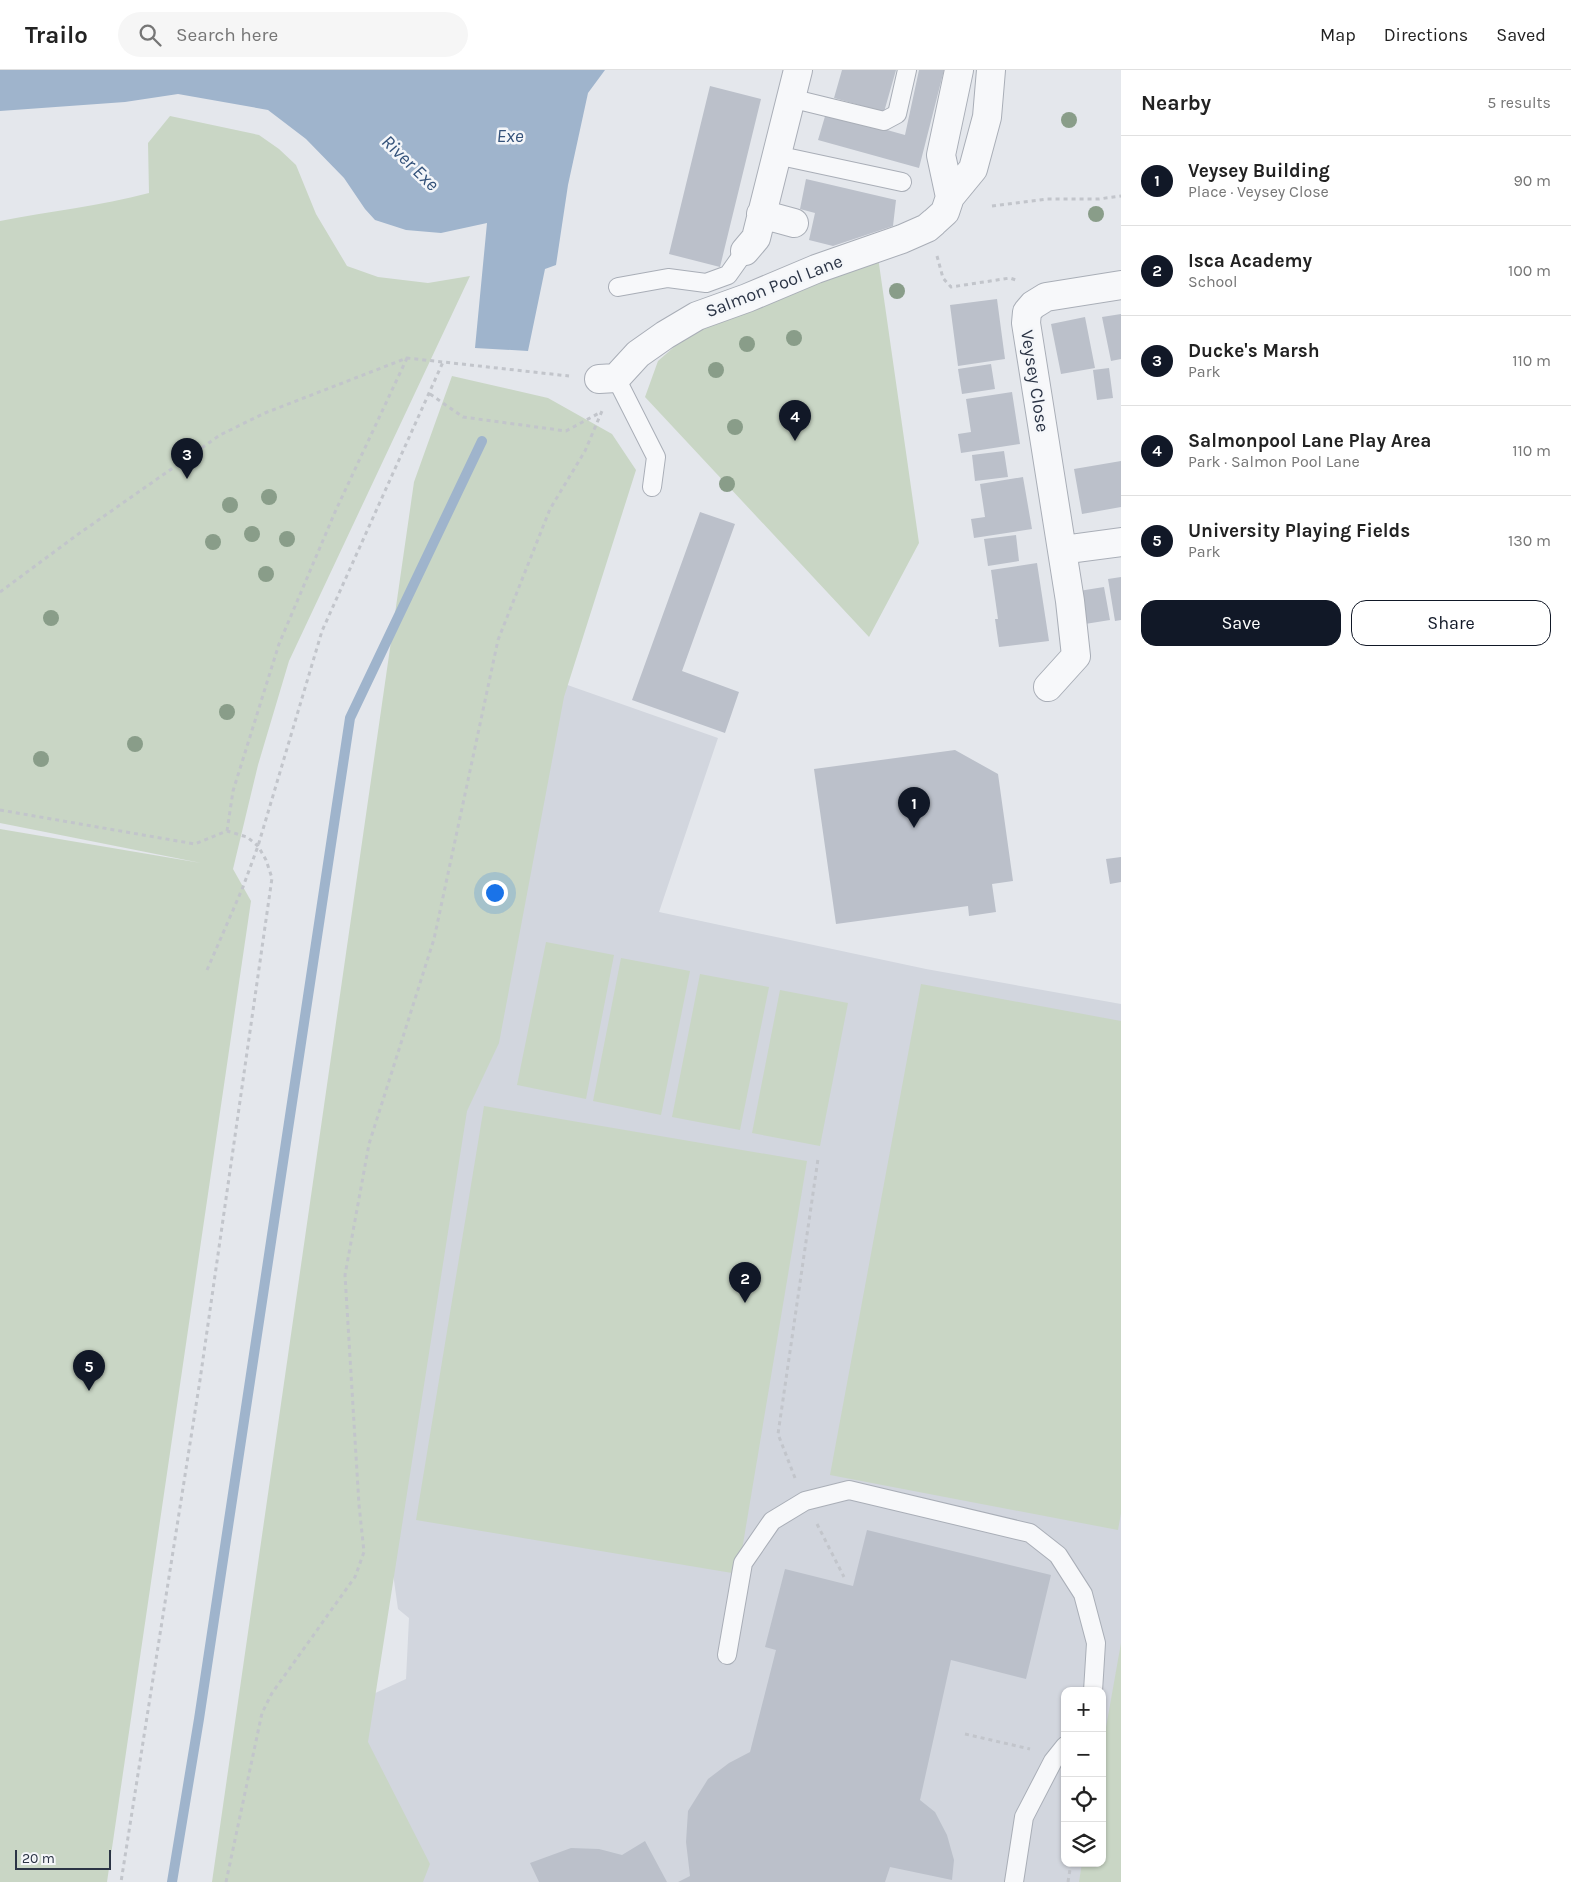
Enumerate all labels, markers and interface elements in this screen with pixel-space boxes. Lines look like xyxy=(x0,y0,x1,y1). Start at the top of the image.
search box xyxy=(118,12,468,57)
text: Trailo xyxy=(25,21,88,49)
icon: search xyxy=(136,21,164,49)
text: Search here xyxy=(176,24,278,46)
text: Map xyxy=(1320,24,1356,46)
text: Directions xyxy=(1384,24,1468,46)
text: Saved xyxy=(1496,24,1546,46)
text: Nearby xyxy=(1141,91,1211,115)
text: 5 results xyxy=(1487,93,1551,112)
water label: Exe xyxy=(496,125,524,147)
water label: River Exe xyxy=(377,131,443,196)
text: Veysey Building xyxy=(1188,160,1330,182)
text: 1 xyxy=(1154,171,1160,190)
text: 90 m xyxy=(1513,171,1551,190)
text: Place · Veysey Close xyxy=(1188,182,1329,201)
street label: Salmon Pool Lane xyxy=(702,250,846,322)
text: Isca Academy xyxy=(1188,250,1312,272)
text: 2 xyxy=(1152,261,1162,280)
text: 100 m xyxy=(1508,261,1551,280)
text: School xyxy=(1188,272,1238,291)
street label: Veysey Close xyxy=(1016,328,1054,434)
text: Ducke's Marsh xyxy=(1188,340,1320,362)
text: 3 xyxy=(1152,351,1162,370)
text: 110 m xyxy=(1512,351,1551,370)
text: Park xyxy=(1188,362,1220,381)
pin: 4 xyxy=(779,400,811,441)
text: Salmonpool Lane Play Area xyxy=(1188,430,1431,452)
pin: 3 xyxy=(171,438,203,479)
text: 4 xyxy=(1152,441,1162,460)
text: 110 m xyxy=(1512,441,1551,460)
text: Park · Salmon Pool Lane xyxy=(1188,452,1360,471)
text: University Playing Fields xyxy=(1188,520,1410,542)
text: 5 xyxy=(1152,531,1162,550)
text: 130 m xyxy=(1508,531,1551,550)
text: Park xyxy=(1188,542,1220,561)
button: Save xyxy=(1141,600,1341,646)
button: Share xyxy=(1351,600,1551,646)
pin: 1 xyxy=(898,787,930,828)
your location xyxy=(482,880,508,906)
pin: 2 xyxy=(729,1262,761,1303)
pin: 5 xyxy=(73,1350,105,1391)
map controls xyxy=(1061,1687,1106,1867)
button: + xyxy=(1061,1687,1106,1732)
button: − xyxy=(1061,1732,1106,1777)
button: locate xyxy=(1061,1777,1106,1822)
button: layers xyxy=(1061,1822,1106,1867)
scale bar xyxy=(15,1847,111,1870)
text: 20 m xyxy=(22,1850,55,1867)

